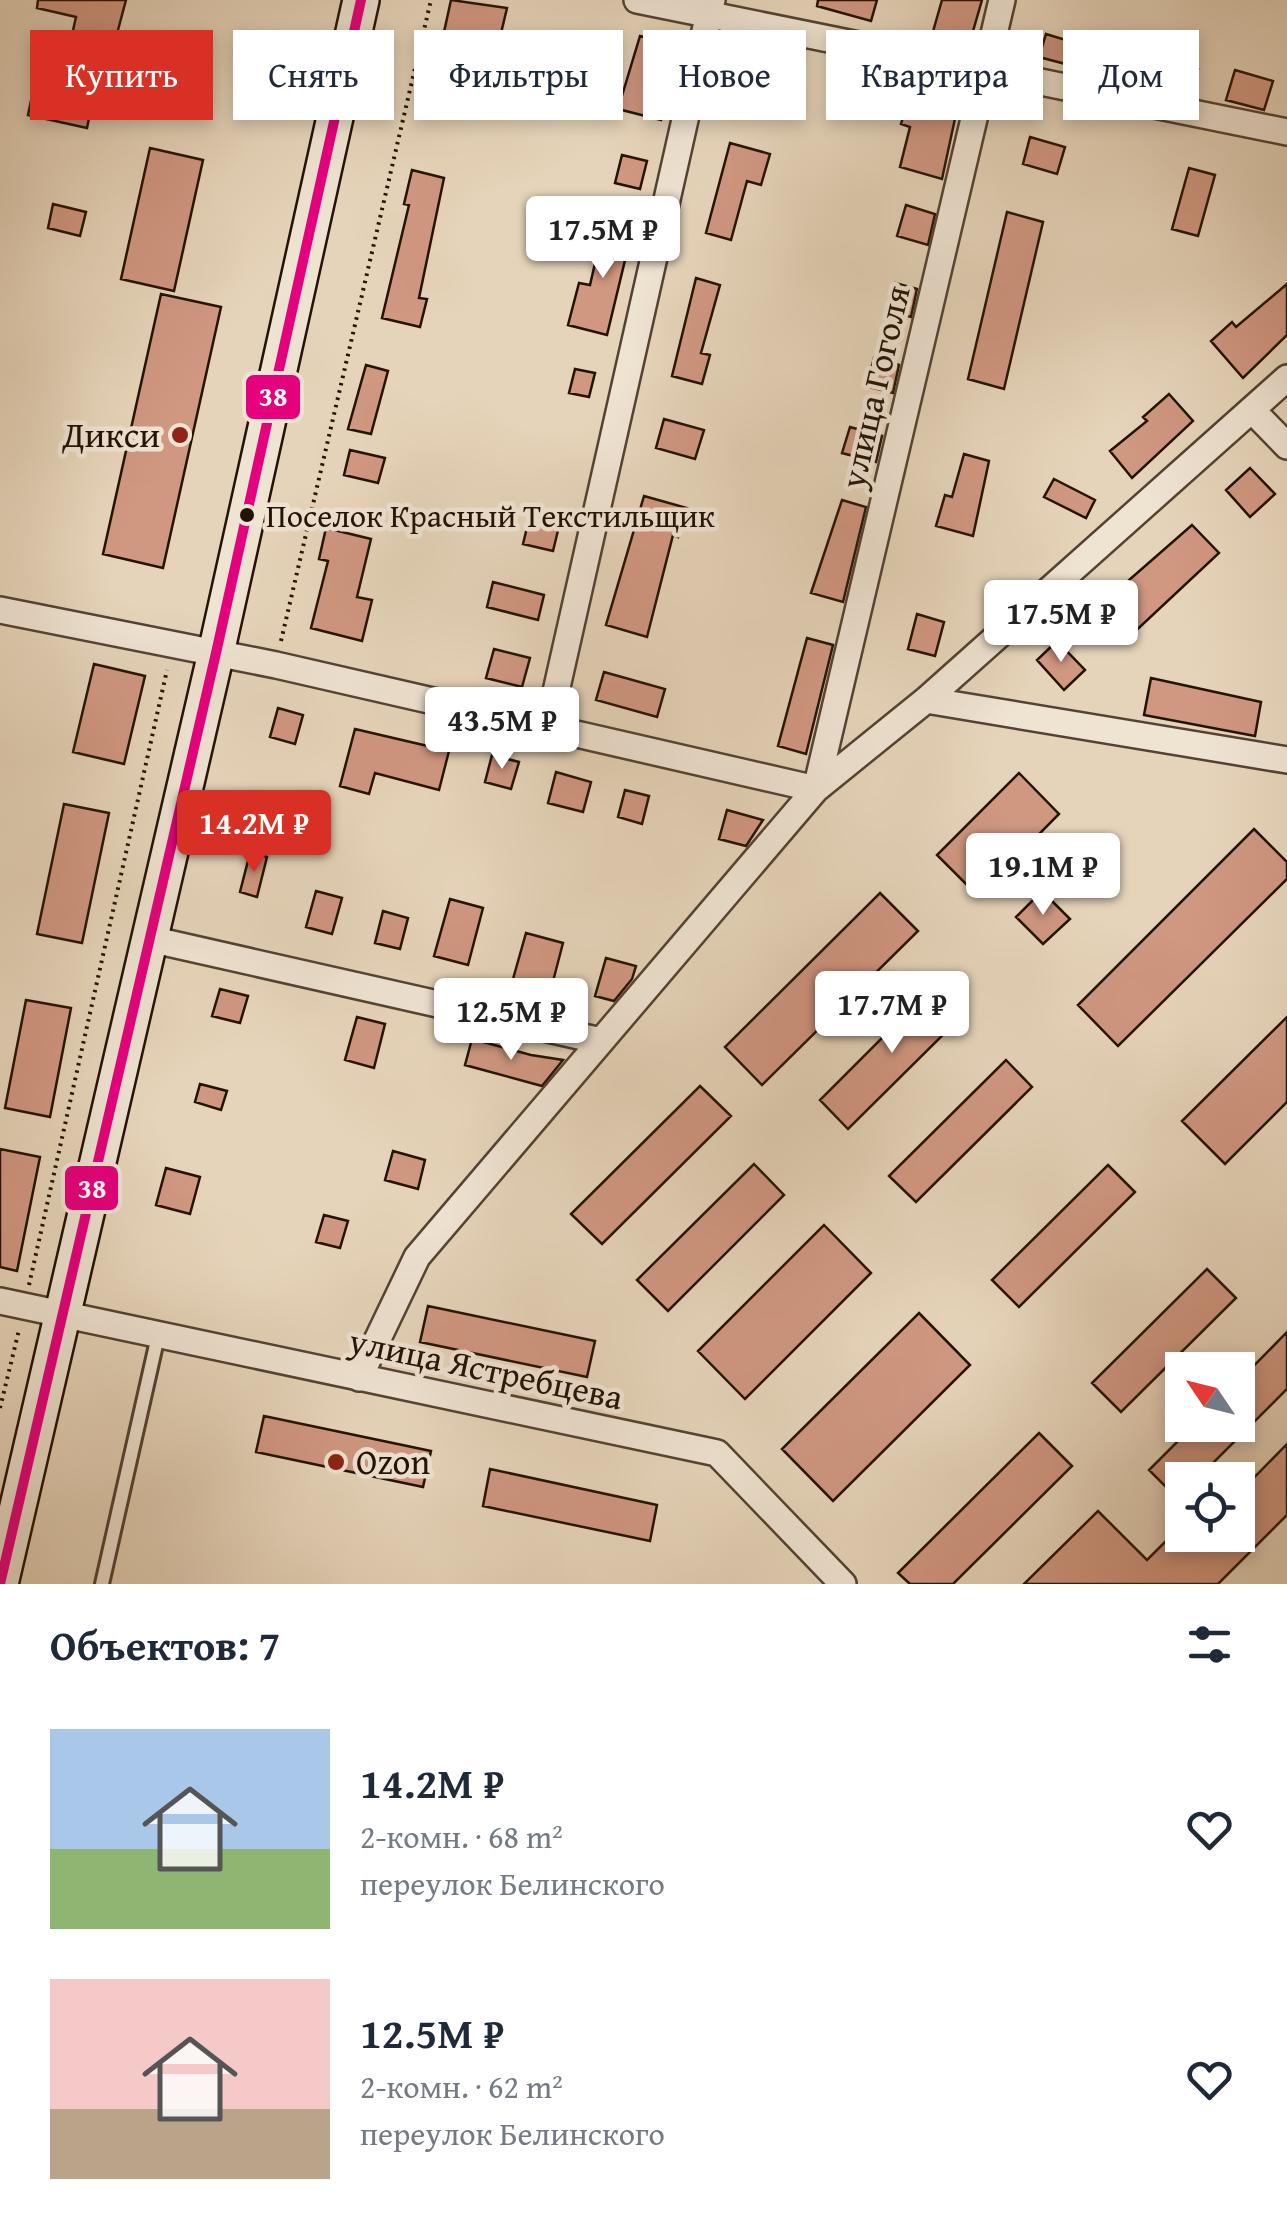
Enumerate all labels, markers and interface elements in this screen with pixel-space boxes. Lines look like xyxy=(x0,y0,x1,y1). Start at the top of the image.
chip: Купить xyxy=(30,30,213,120)
chip: Снять xyxy=(233,30,394,120)
chip: Фильтры xyxy=(414,30,623,120)
chip: Новое xyxy=(643,30,806,120)
chip: Квартира xyxy=(826,30,1043,120)
chip: Дом xyxy=(1063,30,1199,120)
pin: 17.5M ₽ xyxy=(511,196,695,281)
text: 17.5M ₽ xyxy=(548,205,658,252)
street label: улица Гоголя xyxy=(826,280,923,494)
line badge: 38 xyxy=(244,373,302,421)
text: 38 xyxy=(258,375,288,416)
place label: Дикси xyxy=(61,409,160,460)
marker: Дикси xyxy=(169,424,191,446)
place label: Поселок Красный Текстильщик xyxy=(266,492,715,539)
marker: Поселок Красный Текстильщик xyxy=(237,505,257,525)
pin: 17.5M ₽ xyxy=(969,580,1153,665)
text: 17.5M ₽ xyxy=(1006,589,1116,636)
pin: 43.5M ₽ xyxy=(410,687,594,772)
text: 43.5M ₽ xyxy=(447,696,557,743)
pin: 14.2M ₽ xyxy=(162,790,346,875)
text: 14.2M ₽ xyxy=(199,799,309,846)
pin: 19.1M ₽ xyxy=(951,833,1135,918)
text: 19.1M ₽ xyxy=(988,842,1098,889)
pin: 17.7M ₽ xyxy=(800,971,984,1056)
pin: 12.5M ₽ xyxy=(419,978,603,1063)
text: 17.7M ₽ xyxy=(837,980,947,1027)
text: 12.5M ₽ xyxy=(456,987,566,1034)
line badge: 38 xyxy=(63,1164,120,1212)
text: 38 xyxy=(77,1167,107,1208)
street label: улица Ястребцева xyxy=(344,1314,628,1422)
north arrow xyxy=(1165,1352,1255,1442)
map controls xyxy=(1165,1352,1255,1552)
place label: Ozon xyxy=(356,1436,430,1487)
marker: Ozon xyxy=(325,1451,347,1473)
button: locate xyxy=(1165,1462,1255,1552)
text: Объектов: 7 xyxy=(50,1614,280,1675)
icon: filters xyxy=(1182,1617,1237,1672)
text: 14.2M ₽ xyxy=(360,1752,504,1813)
icon: home xyxy=(130,1769,250,1889)
icon: heart xyxy=(1182,1802,1237,1857)
text: 2-комн. · 68 m² xyxy=(360,1813,563,1860)
text: переулок Белинского xyxy=(360,1860,665,1907)
text: 12.5M ₽ xyxy=(360,2002,504,2063)
icon: home xyxy=(130,2019,250,2139)
icon: heart xyxy=(1182,2052,1237,2107)
text: 2-комн. · 62 m² xyxy=(360,2063,563,2110)
text: переулок Белинского xyxy=(360,2110,665,2157)

